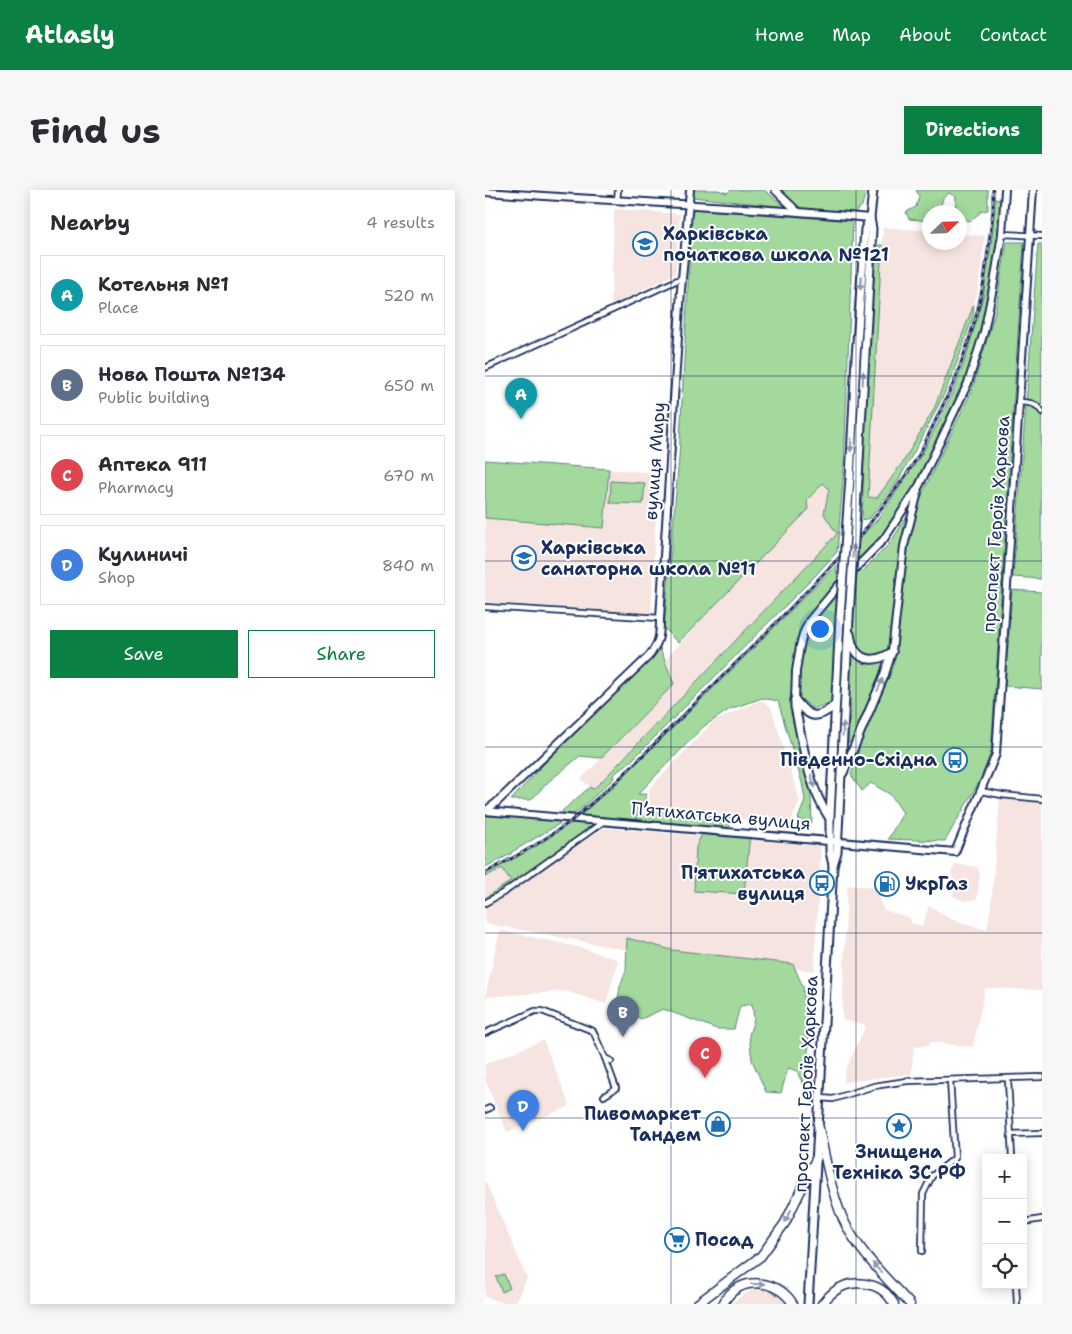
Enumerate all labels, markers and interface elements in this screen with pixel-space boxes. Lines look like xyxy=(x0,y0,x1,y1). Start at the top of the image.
text: Atlasly xyxy=(25,19,115,51)
text: Home xyxy=(755,23,804,47)
text: Map xyxy=(832,23,871,47)
text: About xyxy=(899,23,952,47)
text: Contact xyxy=(980,23,1047,47)
button: Directions xyxy=(904,106,1042,154)
text: Find us xyxy=(30,107,161,154)
north arrow xyxy=(922,205,967,250)
text: Nearby xyxy=(50,209,130,237)
text: 4 results xyxy=(366,212,435,233)
place label: Харківська початкова школа №121 xyxy=(663,222,889,267)
school or university icon: Харківська початкова школа №121 xyxy=(632,231,658,257)
text: Котельня №1 xyxy=(98,272,229,297)
one-way arrow xyxy=(857,275,865,291)
text: A xyxy=(61,285,73,306)
text: 520 m xyxy=(384,285,434,306)
text: Place xyxy=(98,297,139,318)
text: Нова Пошта №134 xyxy=(98,362,286,387)
one-way arrow xyxy=(860,369,868,385)
text: B xyxy=(62,375,72,396)
text: 650 m xyxy=(383,375,434,396)
pin: A xyxy=(505,378,537,419)
text: Public building xyxy=(98,387,210,408)
street label: вулиця Миру xyxy=(639,401,671,521)
street label: проспект Героїв Харкова xyxy=(976,415,1016,633)
one-way arrow xyxy=(847,437,855,453)
text: Аптека 911 xyxy=(98,452,207,477)
text: C xyxy=(62,465,72,486)
text: 670 m xyxy=(383,465,434,486)
text: Pharmacy xyxy=(98,477,174,498)
place label: Харківська санаторна школа №11 xyxy=(541,536,756,581)
text: Кулиничі xyxy=(98,542,188,567)
one-way arrow xyxy=(850,543,858,559)
school or university icon: Харківська санаторна школа №11 xyxy=(511,545,537,571)
text: D xyxy=(61,555,73,576)
text: 840 m xyxy=(382,555,434,576)
text: Shop xyxy=(98,567,135,588)
your location xyxy=(807,616,833,642)
button: Save xyxy=(50,630,238,678)
button: Share xyxy=(248,630,435,678)
one-way arrow xyxy=(877,678,885,692)
one-way arrow xyxy=(840,721,848,737)
bus stop icon: Південно-Східна xyxy=(942,747,968,773)
place label: Південно-Східна xyxy=(780,748,938,772)
one-way arrow xyxy=(810,774,817,789)
street label: П’ятихатська вулиця xyxy=(630,796,812,836)
place label: П'ятихатська вулиця xyxy=(681,861,806,906)
bus stop icon: П'ятихатська вулиця xyxy=(809,870,835,896)
fuel station icon: УкрГаз xyxy=(874,871,900,897)
place label: УкрГаз xyxy=(905,872,968,896)
street label: проспект Героїв Харкова xyxy=(788,975,824,1193)
pin: B xyxy=(607,996,639,1037)
pin: C xyxy=(689,1037,721,1078)
pin: D xyxy=(507,1090,539,1131)
place label: Пивомаркет Тандем xyxy=(584,1102,701,1147)
shop icon: Пивомаркет Тандем xyxy=(705,1111,731,1137)
place icon: Знищена Техніка ЗС РФ xyxy=(886,1113,912,1139)
place label: Знищена Техніка ЗС РФ xyxy=(833,1140,966,1185)
map controls xyxy=(982,1154,1027,1289)
button: + xyxy=(982,1154,1027,1199)
button: − xyxy=(982,1199,1027,1244)
one-way arrow xyxy=(784,1209,792,1223)
supermarket icon: Посад xyxy=(664,1227,690,1253)
place label: Посад xyxy=(695,1228,754,1252)
button: locate xyxy=(982,1244,1027,1289)
one-way arrow xyxy=(872,1262,883,1275)
one-way arrow xyxy=(750,1280,766,1288)

